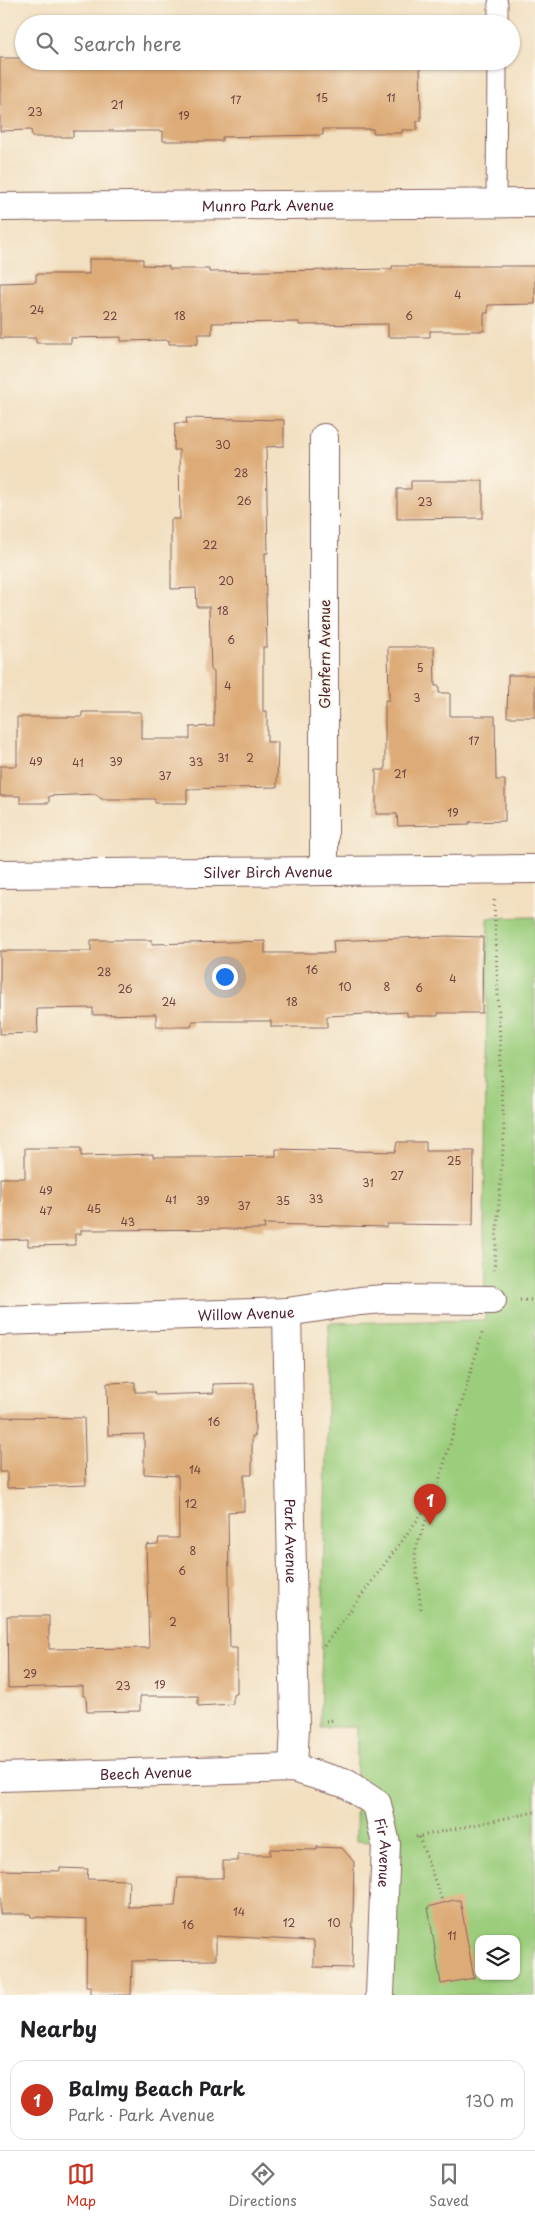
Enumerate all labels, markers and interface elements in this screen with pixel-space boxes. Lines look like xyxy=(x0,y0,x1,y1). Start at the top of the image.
search box xyxy=(15,15,520,70)
icon: search xyxy=(33,29,61,57)
text: Search here xyxy=(73,29,182,57)
house number: 15 xyxy=(316,89,328,106)
house number: 11 xyxy=(386,89,396,106)
house number: 17 xyxy=(231,91,242,108)
house number: 21 xyxy=(111,96,123,113)
house number: 23 xyxy=(28,103,42,120)
house number: 19 xyxy=(178,107,190,124)
street label: Munro Park Avenue xyxy=(202,194,335,216)
house number: 4 xyxy=(454,286,462,303)
house number: 24 xyxy=(30,301,44,318)
house number: 22 xyxy=(103,307,117,324)
house number: 18 xyxy=(174,307,186,324)
house number: 6 xyxy=(405,307,413,324)
house number: 30 xyxy=(215,436,231,453)
house number: 28 xyxy=(234,464,248,481)
house number: 26 xyxy=(236,492,252,509)
house number: 23 xyxy=(418,493,432,510)
house number: 22 xyxy=(203,536,217,553)
house number: 20 xyxy=(218,572,234,589)
street label: Glenfern Avenue xyxy=(314,599,335,709)
house number: 18 xyxy=(217,602,229,619)
house number: 6 xyxy=(227,631,235,648)
house number: 5 xyxy=(416,659,424,676)
house number: 4 xyxy=(224,677,232,694)
house number: 3 xyxy=(413,689,421,706)
house number: 17 xyxy=(469,732,480,749)
house number: 31 xyxy=(217,749,229,766)
house number: 2 xyxy=(246,749,254,766)
house number: 49 xyxy=(29,753,43,770)
house number: 39 xyxy=(109,753,123,770)
house number: 33 xyxy=(189,753,203,770)
house number: 41 xyxy=(72,754,84,771)
house number: 21 xyxy=(394,765,406,782)
house number: 37 xyxy=(159,767,172,784)
house number: 19 xyxy=(447,804,459,821)
street label: Silver Birch Avenue xyxy=(203,860,333,883)
house number: 16 xyxy=(306,961,319,978)
house number: 28 xyxy=(97,963,111,980)
your location xyxy=(212,964,238,990)
house number: 4 xyxy=(449,970,457,987)
house number: 10 xyxy=(339,978,351,995)
house number: 8 xyxy=(384,978,391,995)
house number: 6 xyxy=(415,979,423,996)
house number: 26 xyxy=(117,980,133,997)
house number: 24 xyxy=(162,993,176,1010)
house number: 18 xyxy=(286,993,298,1010)
house number: 25 xyxy=(447,1152,461,1169)
house number: 27 xyxy=(390,1167,404,1184)
house number: 31 xyxy=(362,1174,374,1191)
house number: 49 xyxy=(39,1182,53,1199)
house number: 33 xyxy=(309,1190,323,1207)
house number: 41 xyxy=(165,1191,177,1208)
house number: 39 xyxy=(196,1192,210,1209)
house number: 35 xyxy=(276,1192,290,1209)
house number: 37 xyxy=(238,1197,251,1214)
house number: 45 xyxy=(87,1200,101,1217)
house number: 47 xyxy=(40,1202,53,1219)
house number: 43 xyxy=(121,1213,135,1230)
street label: Willow Avenue xyxy=(197,1300,296,1325)
house number: 16 xyxy=(208,1413,221,1430)
house number: 14 xyxy=(189,1461,201,1478)
pin: 1 xyxy=(414,1484,446,1525)
house number: 12 xyxy=(185,1495,198,1512)
street label: Park Avenue xyxy=(280,1498,303,1584)
house number: 8 xyxy=(190,1542,197,1559)
house number: 6 xyxy=(178,1562,186,1579)
house number: 2 xyxy=(169,1613,177,1630)
house number: 29 xyxy=(23,1665,37,1682)
house number: 19 xyxy=(154,1676,166,1693)
house number: 23 xyxy=(116,1677,130,1694)
street label: Beech Avenue xyxy=(100,1761,193,1784)
street label: Fir Avenue xyxy=(370,1816,397,1888)
house number: 14 xyxy=(233,1903,245,1920)
house number: 12 xyxy=(283,1914,296,1931)
house number: 10 xyxy=(328,1914,340,1931)
house number: 16 xyxy=(182,1916,195,1933)
house number: 11 xyxy=(447,1927,457,1944)
map controls xyxy=(475,1935,520,1980)
button: layers xyxy=(475,1935,520,1980)
text: Nearby xyxy=(20,2012,97,2044)
text: Balmy Beach Park xyxy=(68,2074,245,2102)
text: 1 xyxy=(33,2088,41,2112)
text: 130 m xyxy=(466,2088,514,2112)
text: Park · Park Avenue xyxy=(68,2102,215,2126)
tab: Map xyxy=(66,2160,96,2211)
tab: Directions xyxy=(229,2160,297,2211)
tab: Saved xyxy=(429,2160,469,2211)

